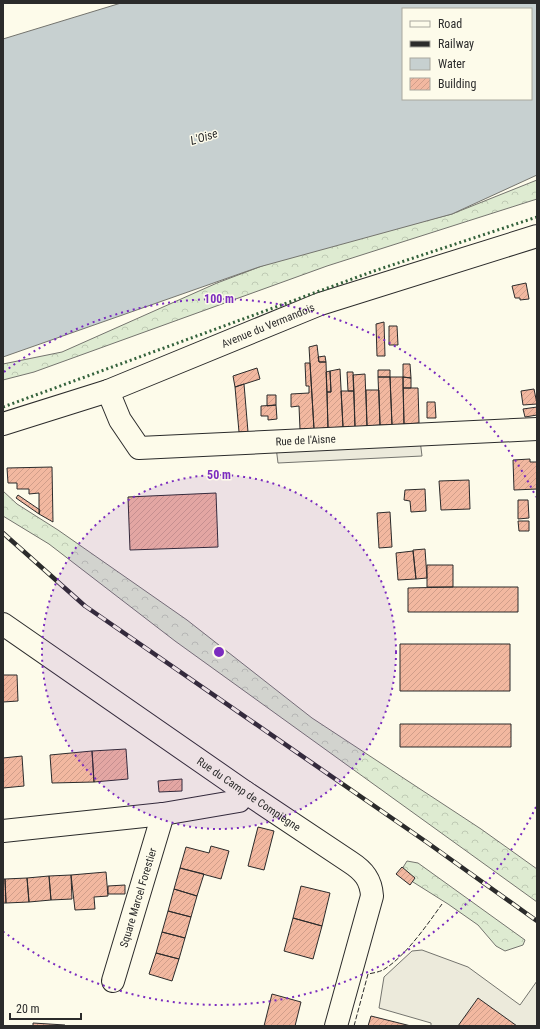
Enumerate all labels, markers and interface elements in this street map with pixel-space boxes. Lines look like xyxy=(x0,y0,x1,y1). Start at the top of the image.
legend xyxy=(402,8,532,100)
text: Road xyxy=(438,17,462,31)
text: Railway xyxy=(438,37,474,51)
text: Water xyxy=(438,57,466,71)
text: Building xyxy=(438,77,476,91)
water label: L'Oise xyxy=(189,126,220,148)
text: 100 m xyxy=(204,292,234,306)
street label: Avenue du Vermandois xyxy=(220,301,317,351)
street label: Rue de l'Aisne xyxy=(275,433,336,448)
text: 50 m xyxy=(207,468,231,482)
centre of rings xyxy=(212,645,226,659)
street label: Rue du Camp de Compiègne xyxy=(194,755,303,834)
street label: Square Marcel Forestier xyxy=(117,846,160,949)
scale bar xyxy=(10,995,81,1021)
text: 20 m xyxy=(16,1002,40,1016)

